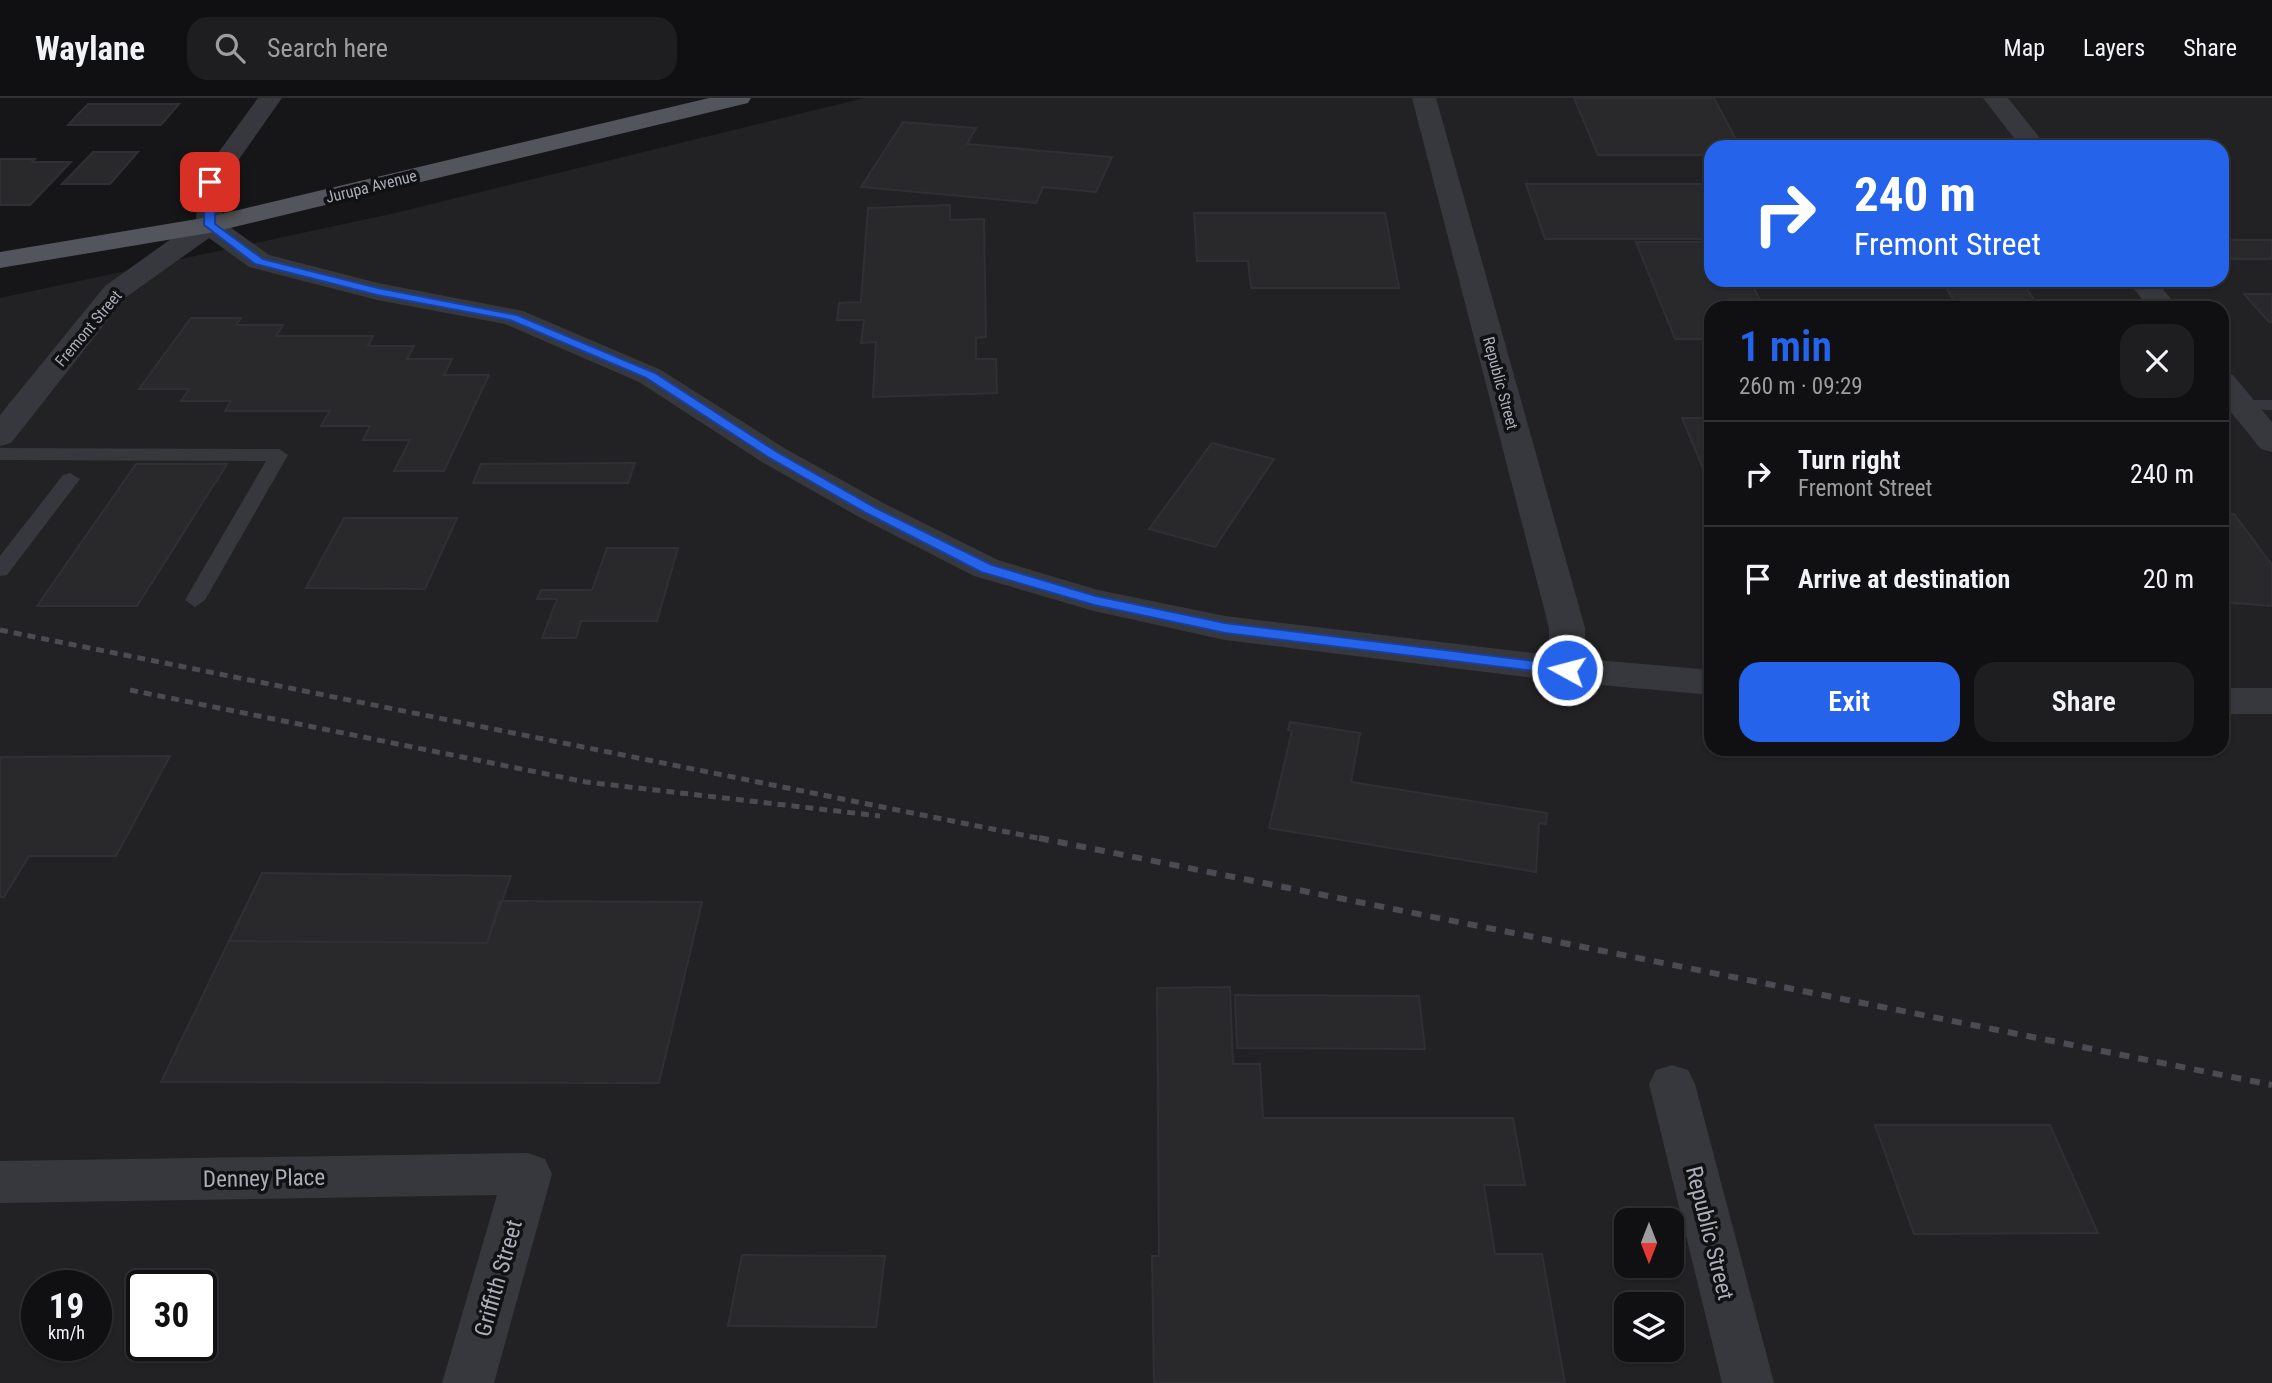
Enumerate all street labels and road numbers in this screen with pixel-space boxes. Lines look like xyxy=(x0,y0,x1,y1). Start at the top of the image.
street label: Jurupa Avenue xyxy=(324,166,419,207)
street label: Fremont Street xyxy=(51,286,126,370)
street label: Republic Street xyxy=(1479,335,1522,432)
street label: Republic Street xyxy=(1680,1163,1739,1303)
street label: Denney Place xyxy=(203,1164,325,1193)
street label: Griffith Street xyxy=(469,1217,528,1340)

